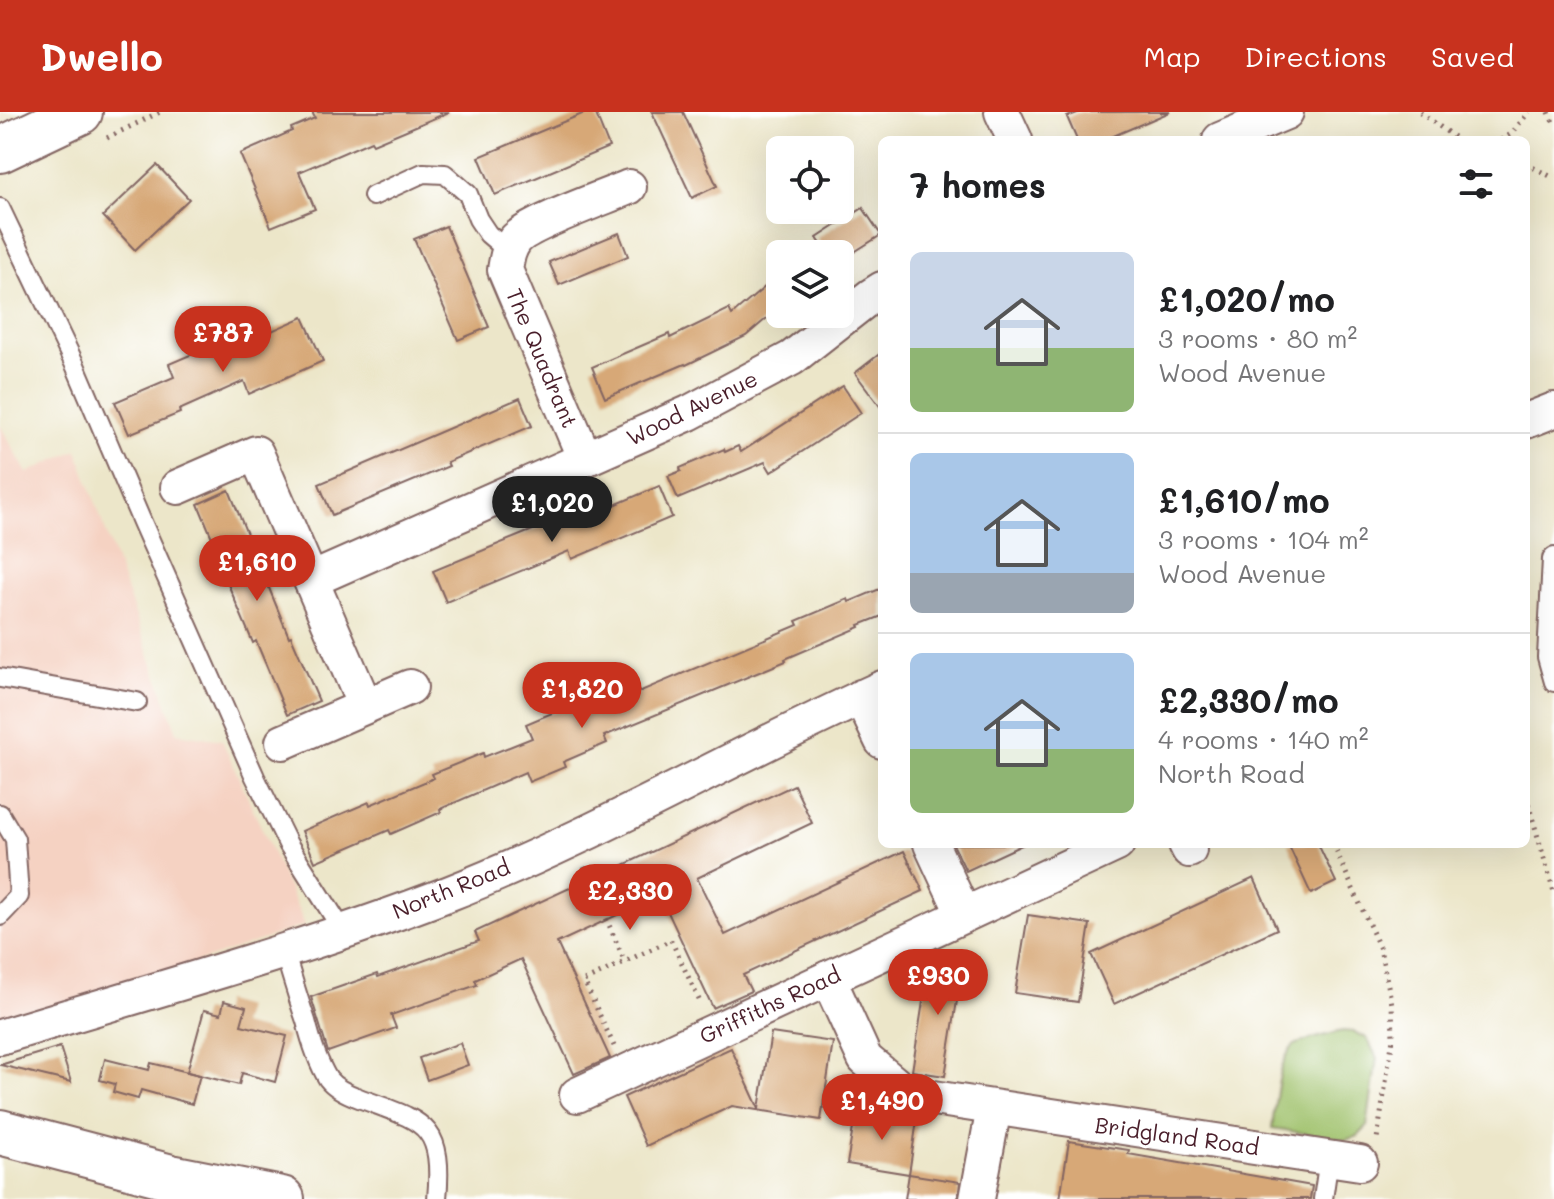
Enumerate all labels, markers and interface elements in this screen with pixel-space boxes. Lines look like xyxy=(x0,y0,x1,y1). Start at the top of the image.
text: Dwello xyxy=(40,31,163,81)
text: Map xyxy=(1144,38,1201,74)
text: Directions xyxy=(1245,38,1387,74)
text: Saved xyxy=(1431,38,1514,74)
map controls xyxy=(766,136,854,328)
button: locate xyxy=(766,136,854,224)
text: 7 homes xyxy=(910,162,1046,207)
icon: filters xyxy=(1454,162,1498,206)
button: layers xyxy=(766,240,854,328)
text: £1,020/mo xyxy=(1158,276,1335,321)
street label: The Quadrant xyxy=(500,284,585,432)
icon: home xyxy=(974,284,1070,380)
pin: £787 xyxy=(176,306,270,374)
text: £787 xyxy=(192,315,254,349)
text: 3 rooms · 80 m² xyxy=(1158,321,1357,355)
text: Wood Avenue xyxy=(1158,355,1326,389)
street label: Wood Avenue xyxy=(621,363,762,452)
pin: £1,020 xyxy=(487,476,617,544)
text: £1,610/mo xyxy=(1158,477,1330,522)
text: £1,020 xyxy=(510,485,594,519)
icon: home xyxy=(974,485,1070,581)
text: 3 rooms · 104 m² xyxy=(1158,522,1369,556)
pin: £1,610 xyxy=(192,535,322,603)
text: £1,610 xyxy=(217,544,297,578)
text: Wood Avenue xyxy=(1158,556,1326,590)
pin: £1,820 xyxy=(517,662,647,730)
text: £1,820 xyxy=(540,671,624,705)
text: £2,330/mo xyxy=(1158,677,1339,722)
icon: home xyxy=(974,685,1070,781)
text: 4 rooms · 140 m² xyxy=(1158,722,1369,756)
text: North Road xyxy=(1158,756,1305,790)
street label: North Road xyxy=(388,852,514,925)
pin: £2,330 xyxy=(565,864,695,932)
text: £2,330 xyxy=(587,873,673,907)
pin: £930 xyxy=(891,949,985,1017)
text: £930 xyxy=(906,958,970,992)
street label: Griffiths Road xyxy=(695,959,845,1050)
pin: £1,490 xyxy=(817,1074,947,1142)
text: £1,490 xyxy=(840,1083,924,1117)
street label: Bridgland Road xyxy=(1093,1110,1261,1161)

